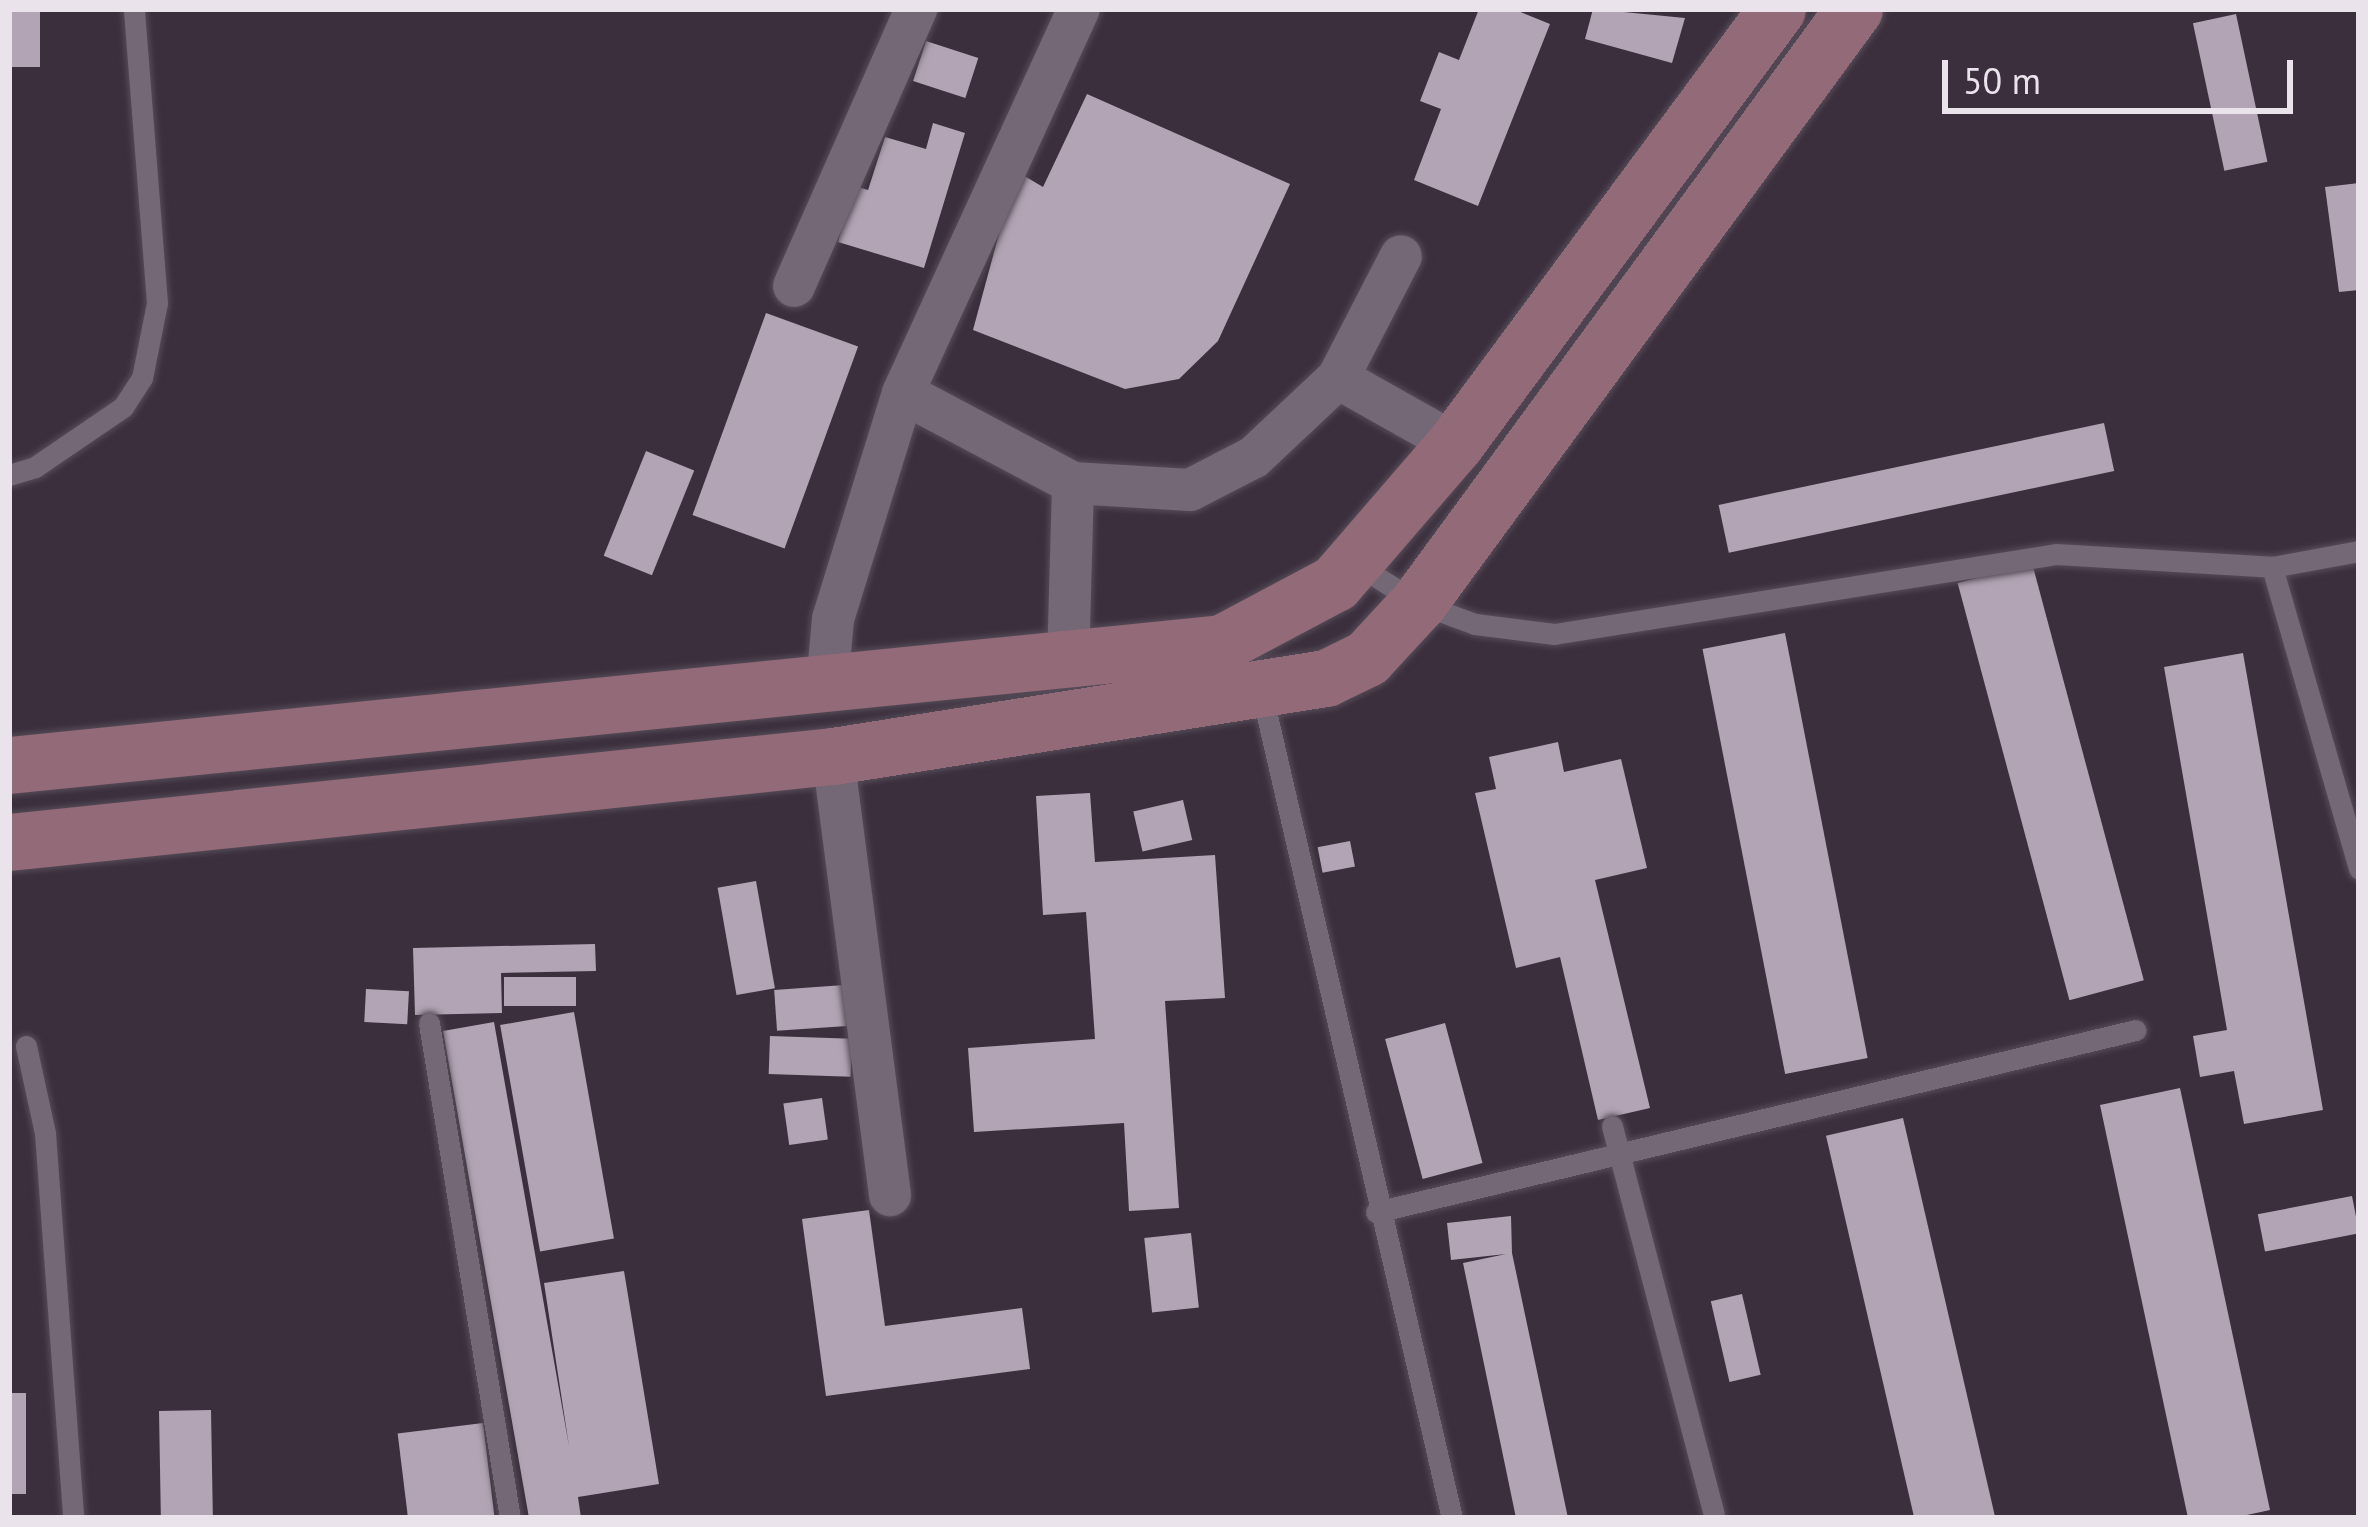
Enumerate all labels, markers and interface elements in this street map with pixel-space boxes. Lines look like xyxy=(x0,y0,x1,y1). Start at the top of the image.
scale bar xyxy=(1948,36,2299,110)
text: 50 m xyxy=(1963,57,2041,104)

